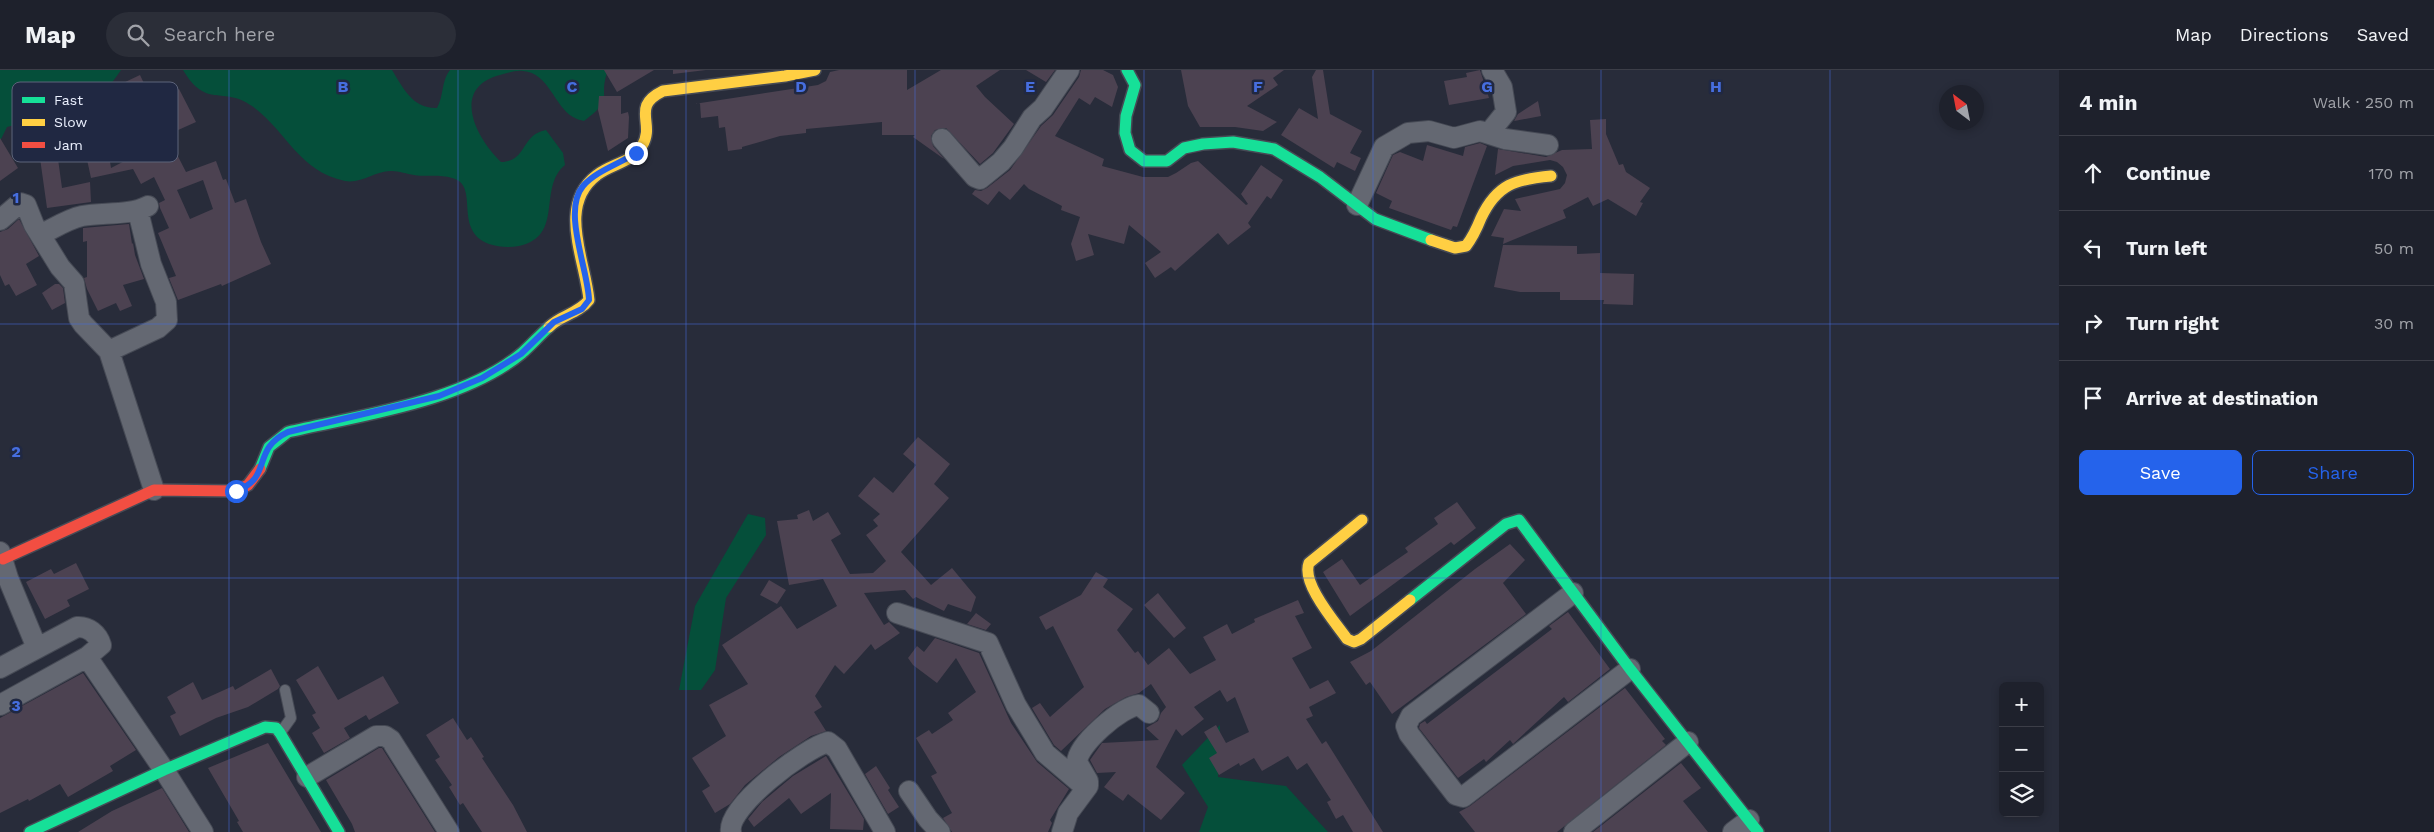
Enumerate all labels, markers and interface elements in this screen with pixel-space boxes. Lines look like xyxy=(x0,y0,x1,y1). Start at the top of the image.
search box xyxy=(106,12,456,57)
text: Map xyxy=(25,21,76,49)
icon: search xyxy=(124,21,152,49)
text: Search here xyxy=(164,23,275,46)
text: Map xyxy=(2175,24,2212,45)
text: Directions xyxy=(2240,24,2329,45)
text: Saved xyxy=(2357,24,2409,45)
text: B xyxy=(338,77,349,96)
text: C xyxy=(567,77,578,96)
text: D xyxy=(795,77,807,96)
text: E xyxy=(1025,77,1035,96)
text: F xyxy=(1253,77,1263,96)
text: G xyxy=(1481,77,1493,96)
text: H xyxy=(1710,77,1722,96)
legend xyxy=(12,82,178,162)
north arrow xyxy=(1939,85,1984,130)
text: 4 min xyxy=(2079,90,2137,115)
text: Fast xyxy=(54,92,83,108)
text: Walk · 250 m xyxy=(2313,93,2414,112)
text: Slow xyxy=(54,114,87,130)
text: Jam xyxy=(54,137,83,153)
route end xyxy=(625,142,648,165)
icon: ahead xyxy=(2079,159,2107,187)
text: Continue xyxy=(2126,162,2210,185)
text: 170 m xyxy=(2368,164,2414,183)
text: 1 xyxy=(13,188,19,207)
icon: left xyxy=(2079,234,2107,262)
text: Turn left xyxy=(2126,237,2207,260)
text: 50 m xyxy=(2374,239,2414,258)
icon: right xyxy=(2079,309,2107,337)
text: Turn right xyxy=(2126,312,2219,335)
text: 30 m xyxy=(2374,314,2414,333)
icon: arrive xyxy=(2079,384,2107,412)
text: Arrive at destination xyxy=(2126,387,2318,410)
text: 2 xyxy=(11,442,21,461)
button: Save xyxy=(2079,450,2242,495)
button: Share xyxy=(2252,450,2414,495)
route start xyxy=(225,480,248,503)
map controls xyxy=(1999,682,2044,817)
button: + xyxy=(1999,682,2044,727)
text: 3 xyxy=(11,696,21,715)
button: − xyxy=(1999,727,2044,772)
button: layers xyxy=(1999,772,2044,817)

